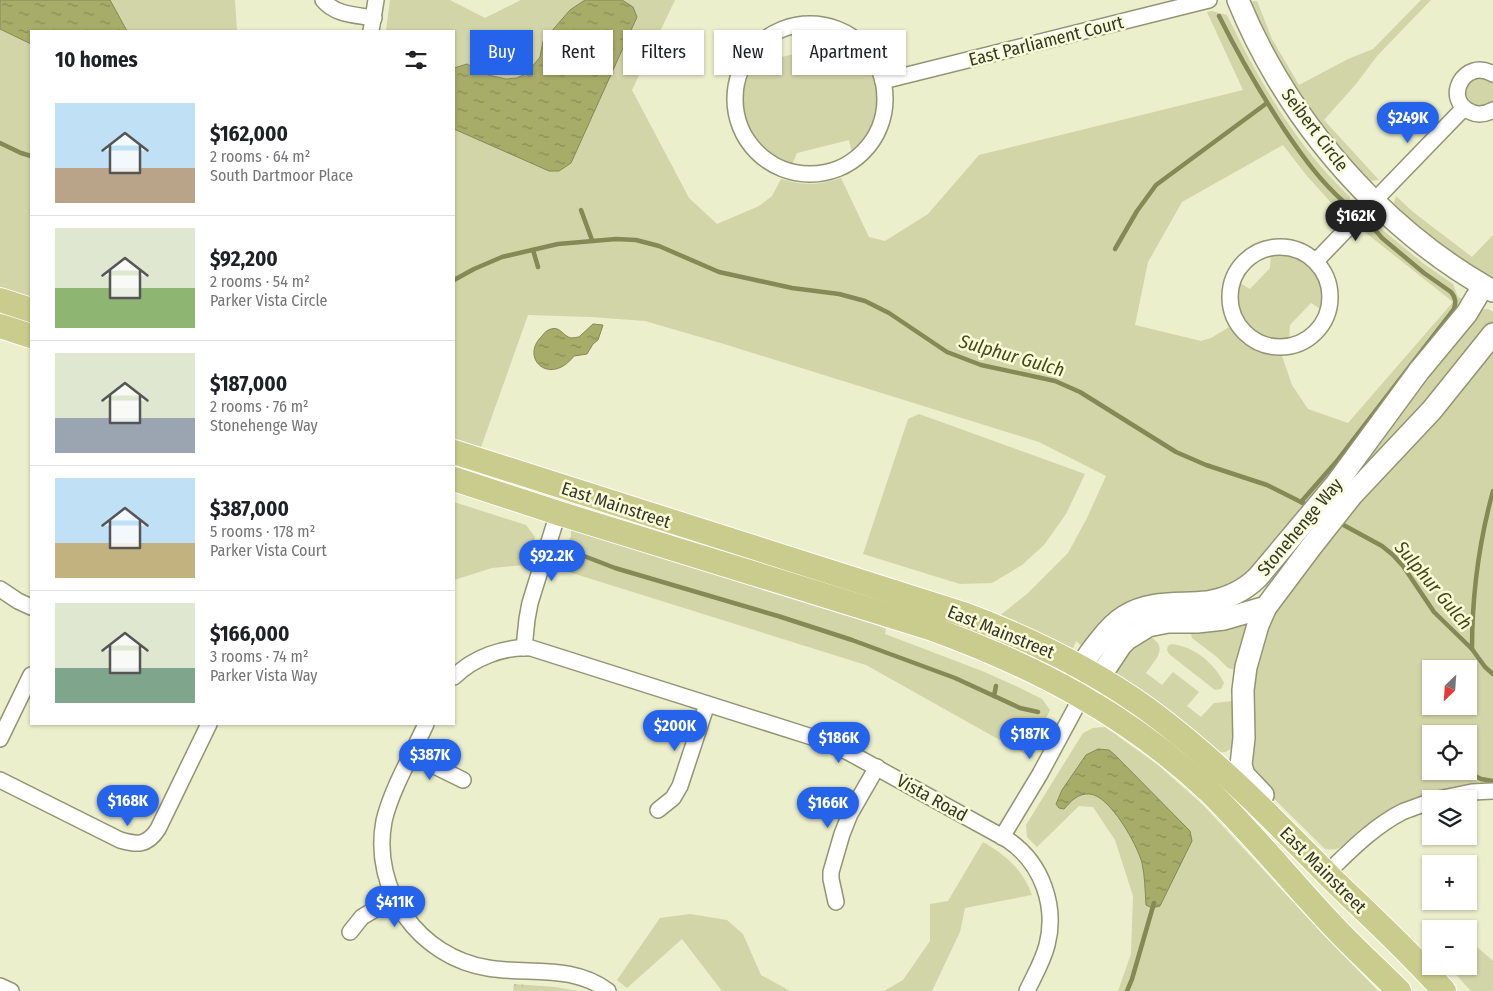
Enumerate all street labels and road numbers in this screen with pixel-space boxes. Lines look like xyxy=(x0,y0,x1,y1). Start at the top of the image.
street label: East Parliament Court xyxy=(966,11,1126,71)
street label: Seibert Circle xyxy=(1277,84,1353,176)
street label: Stonehenge Way xyxy=(1253,474,1347,580)
street label: East Mainstreet xyxy=(559,477,673,533)
street label: East Mainstreet xyxy=(944,601,1058,663)
street label: Vista Road xyxy=(893,770,971,826)
street label: East Mainstreet xyxy=(1275,822,1371,918)

